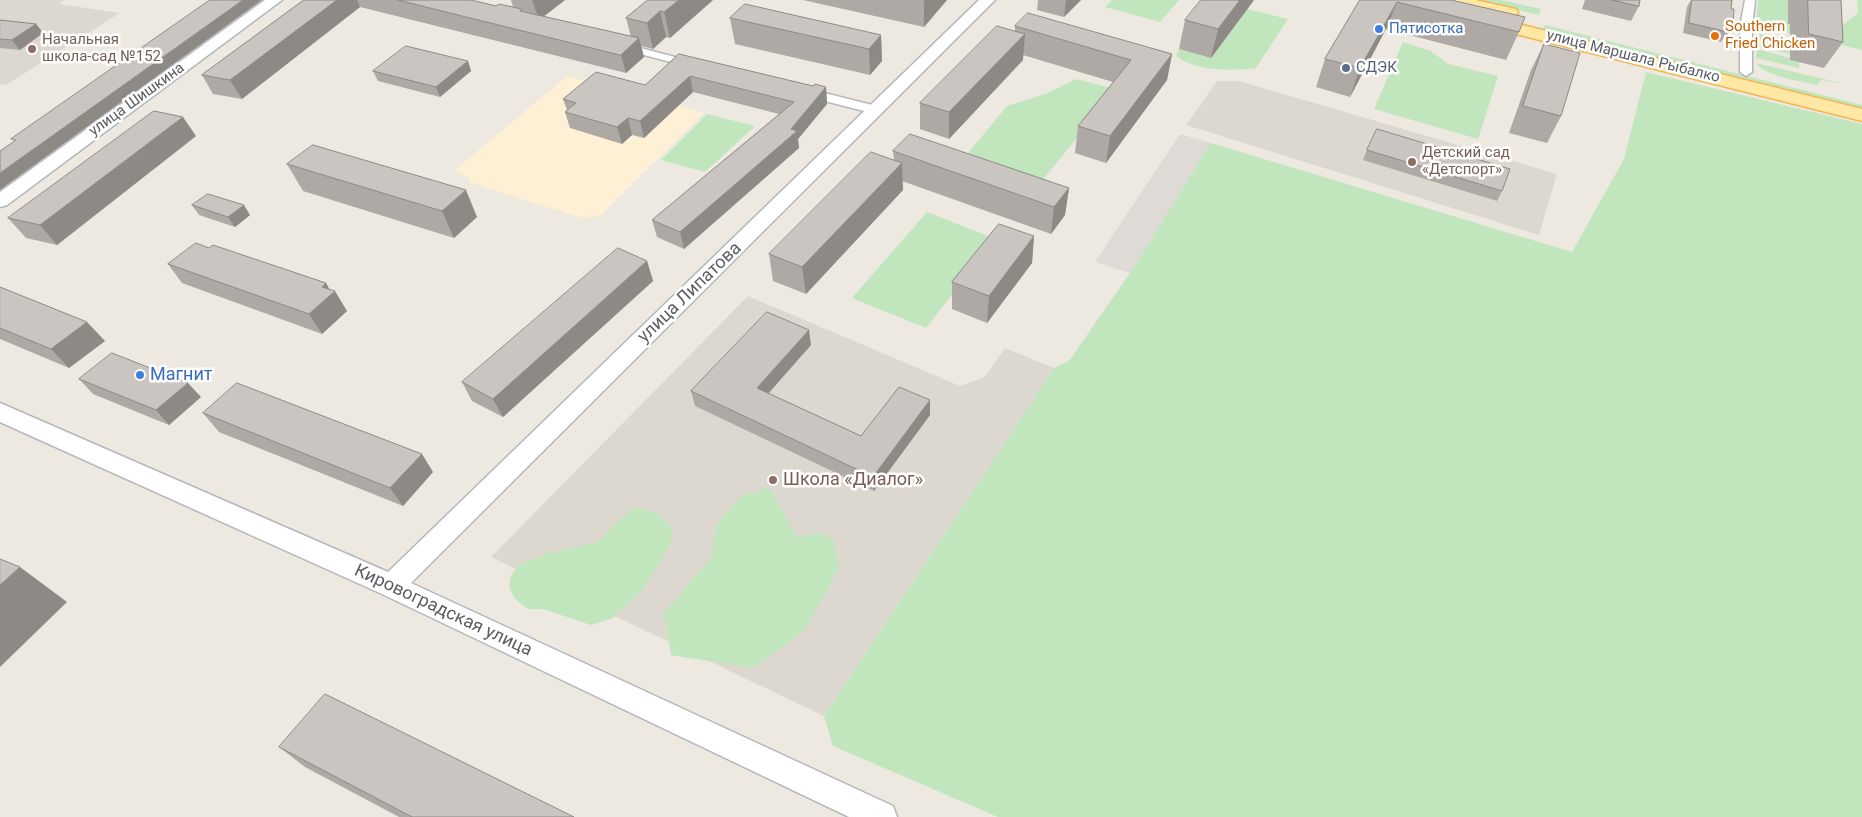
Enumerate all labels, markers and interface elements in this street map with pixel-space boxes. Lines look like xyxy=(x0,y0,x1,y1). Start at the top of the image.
place label: Southern Fried Chicken xyxy=(1725,18,1815,53)
place label: Пятисотка xyxy=(1389,20,1464,38)
marker: Пятисотка xyxy=(1373,23,1385,35)
street label: улица Маршала Рыбалко xyxy=(1544,27,1722,87)
marker: Southern Fried Chicken xyxy=(1709,30,1721,42)
place label: Начальная школа-сад №152 xyxy=(42,31,161,66)
marker: Начальная школа-сад №152 xyxy=(26,43,38,55)
street label: улица Шишкина xyxy=(86,59,188,141)
place label: СДЭК xyxy=(1356,59,1397,77)
marker: СДЭК xyxy=(1340,62,1352,74)
place label: Детский сад «Детспорт» xyxy=(1422,144,1510,179)
marker: Детский сад «Детспорт» xyxy=(1406,156,1418,168)
street label: улица Липатова xyxy=(634,238,746,348)
place label: Магнит xyxy=(150,364,212,386)
marker: Магнит xyxy=(134,369,146,381)
place label: Школа «Диалог» xyxy=(783,469,923,491)
marker: Школа «Диалог» xyxy=(767,474,779,486)
street label: Кировоградская улица xyxy=(351,560,535,662)

